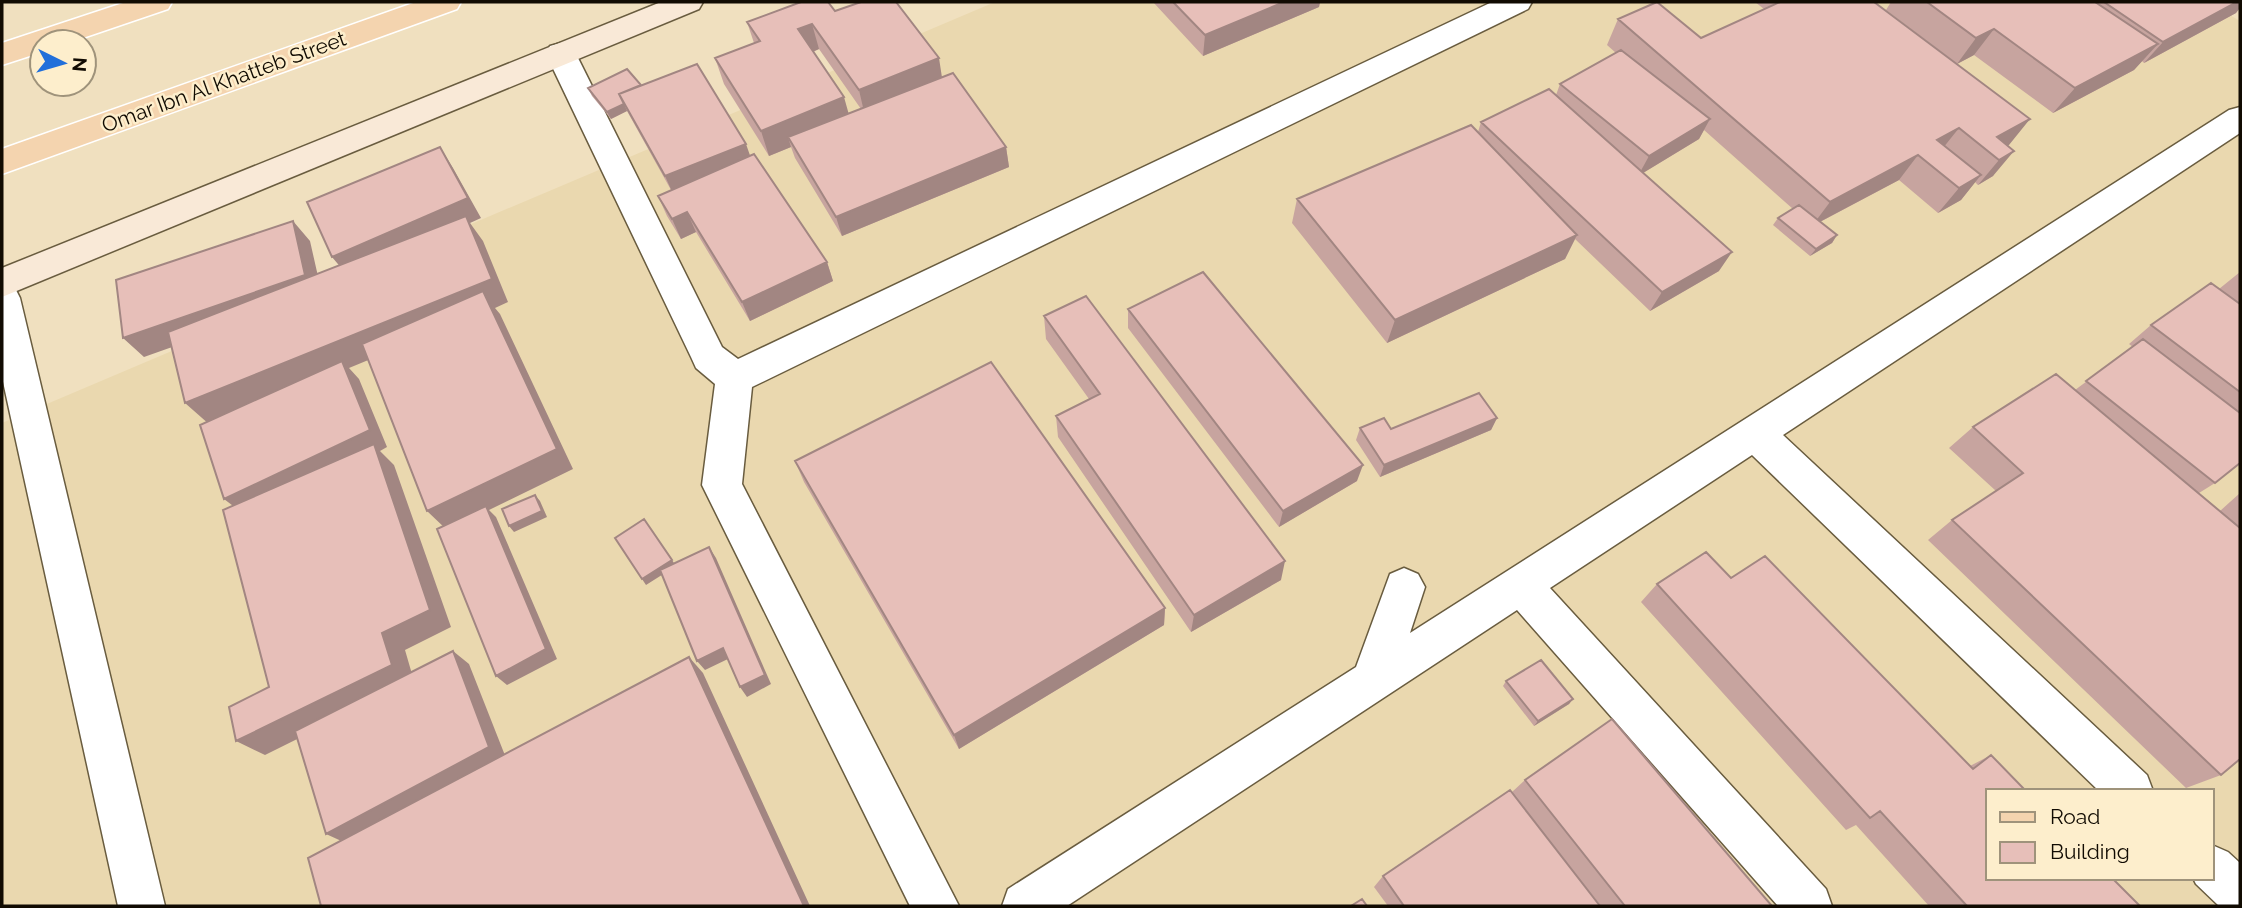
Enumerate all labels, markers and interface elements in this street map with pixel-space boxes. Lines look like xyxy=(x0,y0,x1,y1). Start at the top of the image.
street label: Omar Ibn Al Khatteb Street xyxy=(98,26,349,137)
north arrow xyxy=(28,28,98,98)
text: N xyxy=(68,56,92,73)
legend xyxy=(1986,789,2214,880)
text: Road xyxy=(2050,804,2100,829)
text: Building xyxy=(2050,839,2130,864)

